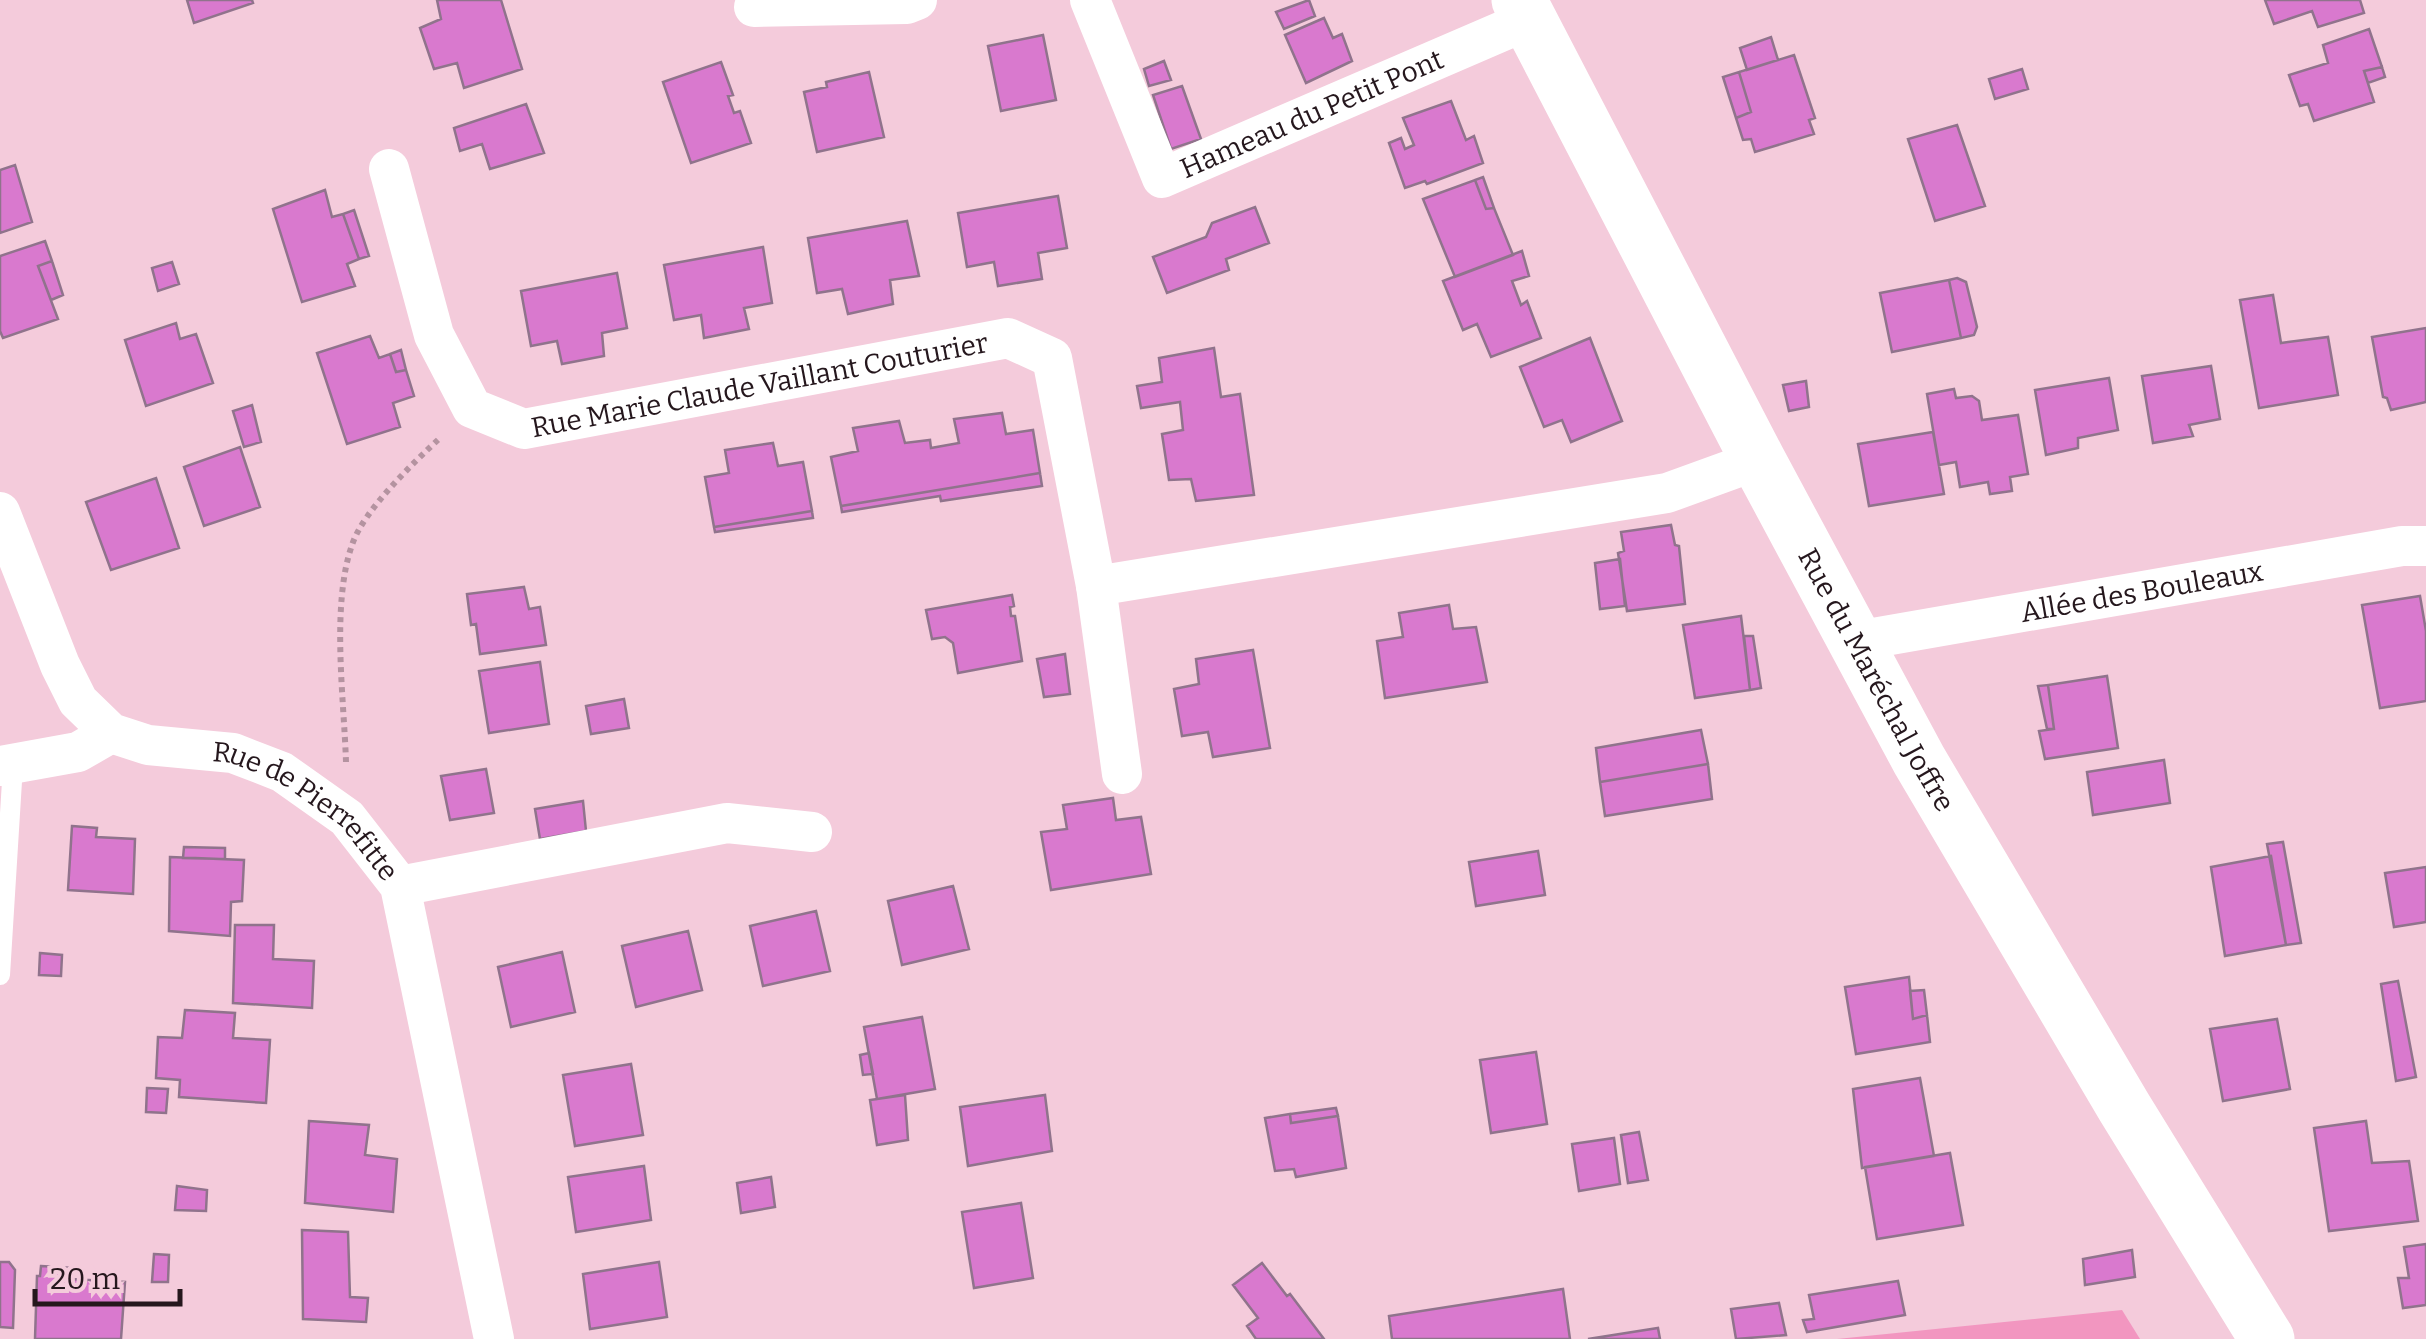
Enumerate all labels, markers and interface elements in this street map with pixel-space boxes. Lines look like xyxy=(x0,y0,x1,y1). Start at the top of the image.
street label: Hameau du Petit Pont xyxy=(1175,42,1448,185)
street label: Rue Marie Claude Vaillant Couturier xyxy=(528,326,991,444)
street label: Rue du Maréchal Joffre xyxy=(1792,542,1962,817)
street label: Allée des Bouleaux xyxy=(2018,554,2266,629)
street label: Rue de Pierrefitte xyxy=(211,735,406,887)
scale bar xyxy=(35,1244,180,1306)
text: 20 m xyxy=(50,1261,121,1297)

